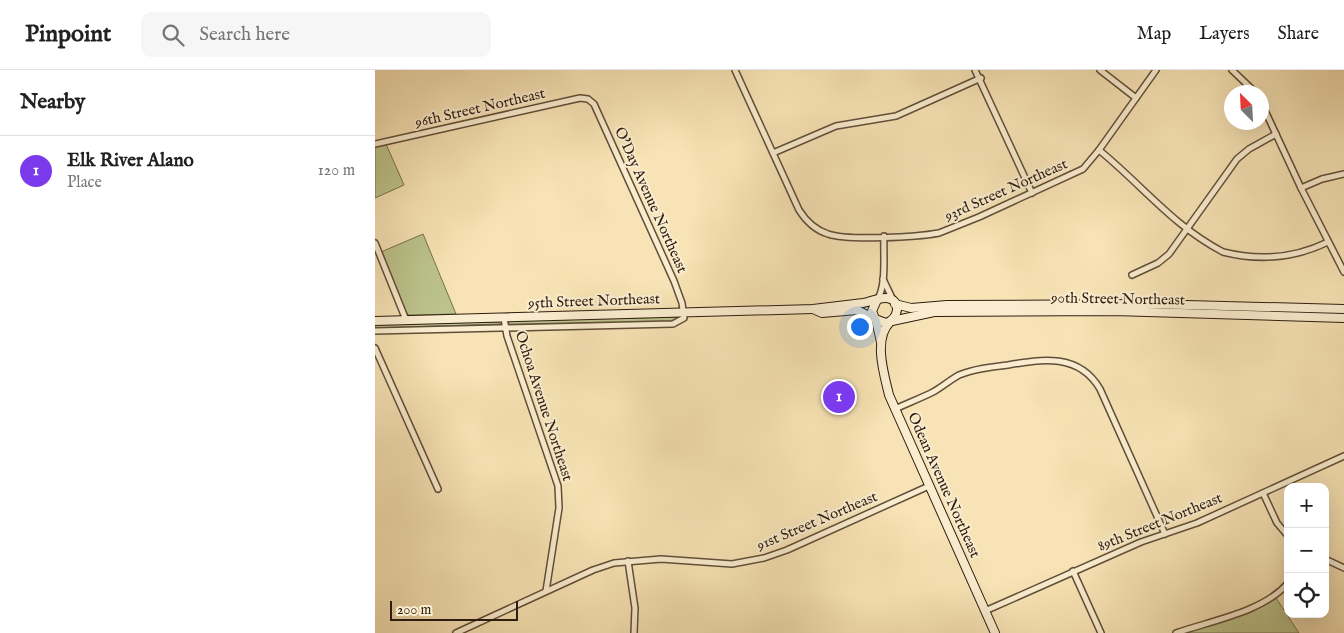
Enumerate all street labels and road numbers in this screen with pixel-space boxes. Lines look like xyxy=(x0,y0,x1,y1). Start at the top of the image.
street label: 96th Street Northeast xyxy=(412,84,547,132)
street label: O'Day Avenue Northeast xyxy=(610,124,692,276)
street label: 93rd Street Northeast xyxy=(941,154,1070,226)
street label: 90th Street Northeast xyxy=(1050,288,1185,310)
street label: 95th Street Northeast xyxy=(527,289,660,313)
street label: Ochoa Avenue Northeast xyxy=(511,329,577,483)
street label: Odean Avenue Northeast xyxy=(903,409,985,561)
street label: 91st Street Northeast xyxy=(753,487,880,555)
street label: 89th Street Northeast xyxy=(1095,488,1225,556)

